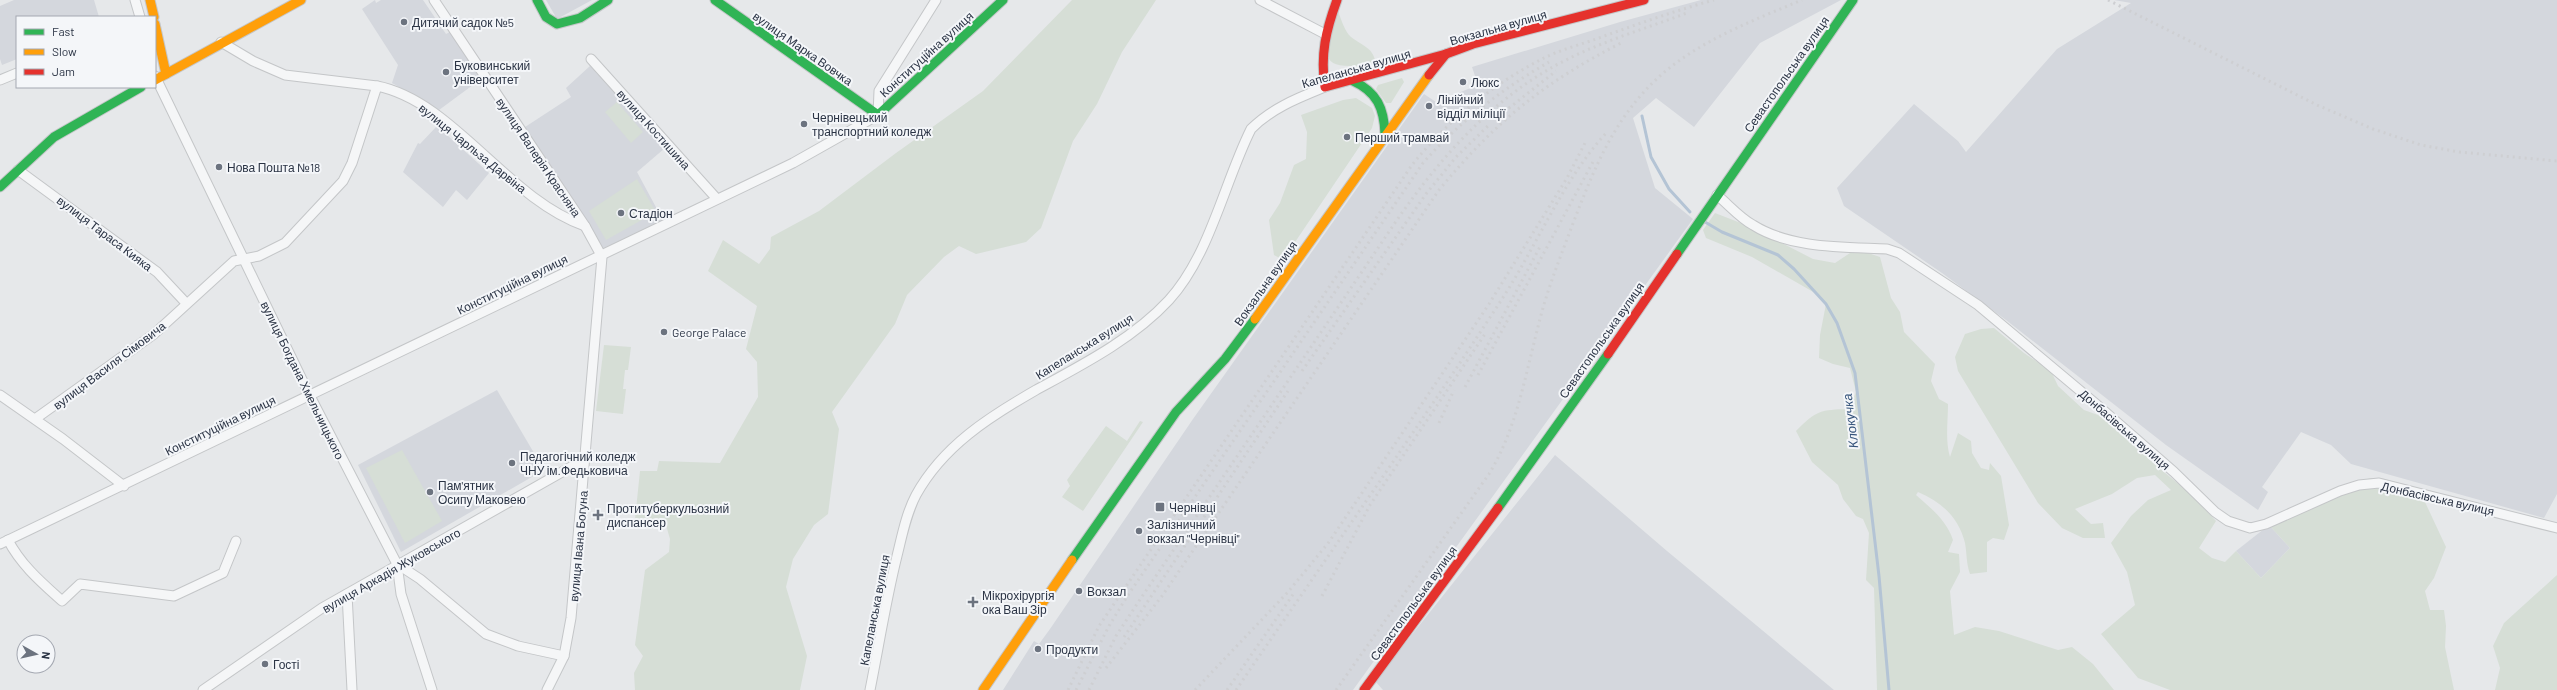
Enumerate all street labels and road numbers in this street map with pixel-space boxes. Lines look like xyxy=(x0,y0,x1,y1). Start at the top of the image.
street label: Вокзальна вулиця xyxy=(1448,6,1548,48)
street label: вулиця Марка Вовчка xyxy=(750,8,856,89)
street label: Конституційна вулиця xyxy=(876,8,976,100)
street label: Севастопольська вулиця xyxy=(1741,13,1832,135)
street label: Капеланська вулиця xyxy=(1300,46,1412,91)
street label: вулиця Костишина xyxy=(614,86,694,173)
street label: вулиця Валерія Красняна xyxy=(493,95,584,220)
street label: вулиця Чарльза Дарвіна xyxy=(416,100,530,197)
street label: вулиця Тараса Кияка xyxy=(54,193,156,274)
street label: Вокзальна вулиця xyxy=(1231,238,1300,329)
street label: Конституційна вулиця xyxy=(455,251,570,318)
street label: Севастопольська вулиця xyxy=(1556,279,1647,401)
street label: вулиця Богдана Хмельницького xyxy=(258,299,348,462)
street label: Капеланська вулиця xyxy=(1033,310,1136,383)
street label: вулиця Василя Сімовича xyxy=(50,318,169,413)
street label: Донбасівська вулиця xyxy=(2076,386,2173,473)
street label: Конституційна вулиця xyxy=(163,392,278,459)
street label: Донбасівська вулиця xyxy=(2380,478,2496,519)
street label: вулиця Івана Богуна xyxy=(566,490,591,602)
street label: вулиця Аркадія Жуковського xyxy=(319,525,463,616)
street label: Севастопольська вулиця xyxy=(1367,543,1460,664)
street label: Капеланська вулиця xyxy=(856,553,893,667)

